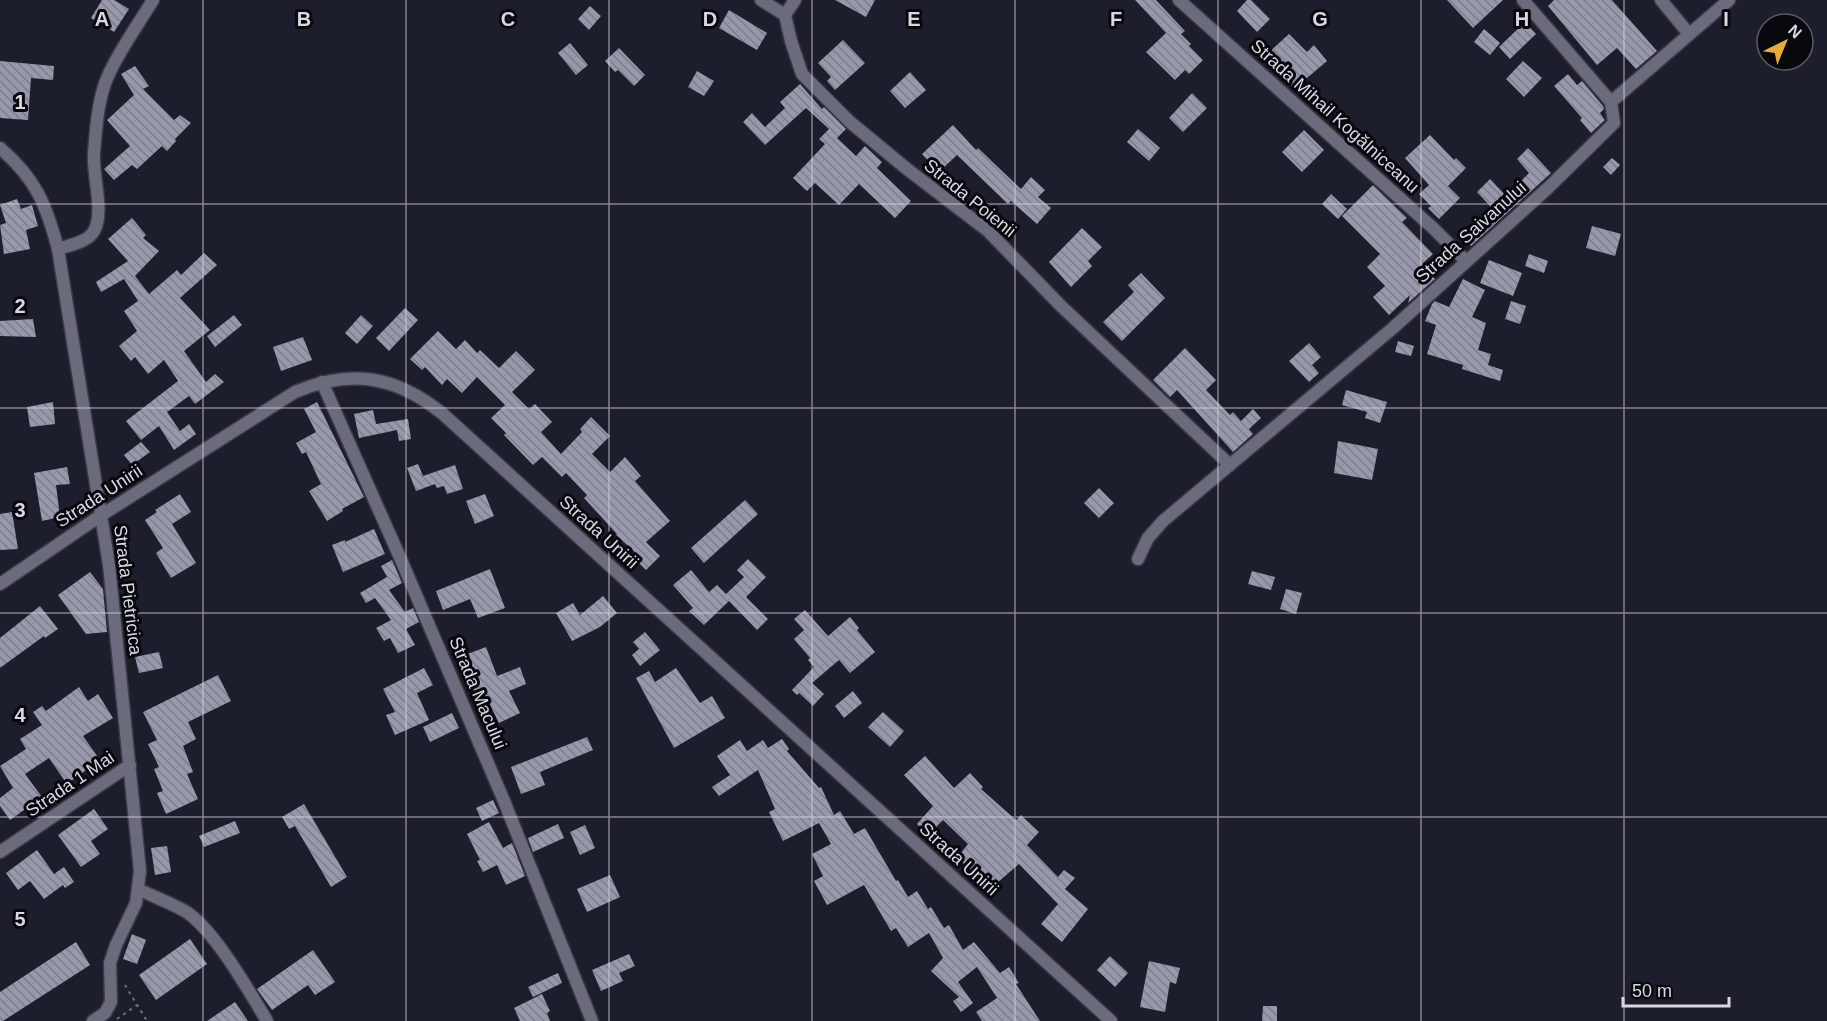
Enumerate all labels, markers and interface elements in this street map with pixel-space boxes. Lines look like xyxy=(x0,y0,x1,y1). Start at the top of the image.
text: A xyxy=(95,8,109,30)
text: B xyxy=(297,8,311,30)
text: C xyxy=(501,8,515,30)
text: D xyxy=(703,8,717,30)
text: E xyxy=(907,8,921,30)
text: F xyxy=(1110,8,1122,30)
text: G xyxy=(1312,8,1328,30)
text: H xyxy=(1515,8,1529,30)
text: I xyxy=(1723,8,1729,30)
north arrow xyxy=(1755,12,1815,72)
text: N xyxy=(1785,21,1805,42)
street label: Strada Mihail Kogălniceanu xyxy=(1247,35,1423,197)
text: 1 xyxy=(14,91,26,113)
street label: Strada Poienii xyxy=(920,155,1020,241)
street label: Strada Saivanului xyxy=(1412,177,1530,287)
text: 2 xyxy=(14,295,26,317)
street label: Strada Unirii xyxy=(52,461,146,531)
street label: Strada Unirii xyxy=(556,491,642,573)
text: 3 xyxy=(14,499,26,521)
street label: Strada Pietricica xyxy=(110,524,146,657)
street label: Strada Macului xyxy=(445,634,511,752)
text: 4 xyxy=(14,704,26,726)
street label: Strada 1 Mai xyxy=(22,747,118,821)
street label: Strada Unirii xyxy=(916,818,1002,900)
text: 5 xyxy=(14,908,26,930)
scale bar xyxy=(1623,970,1730,1008)
text: 50 m xyxy=(1632,981,1672,1001)

